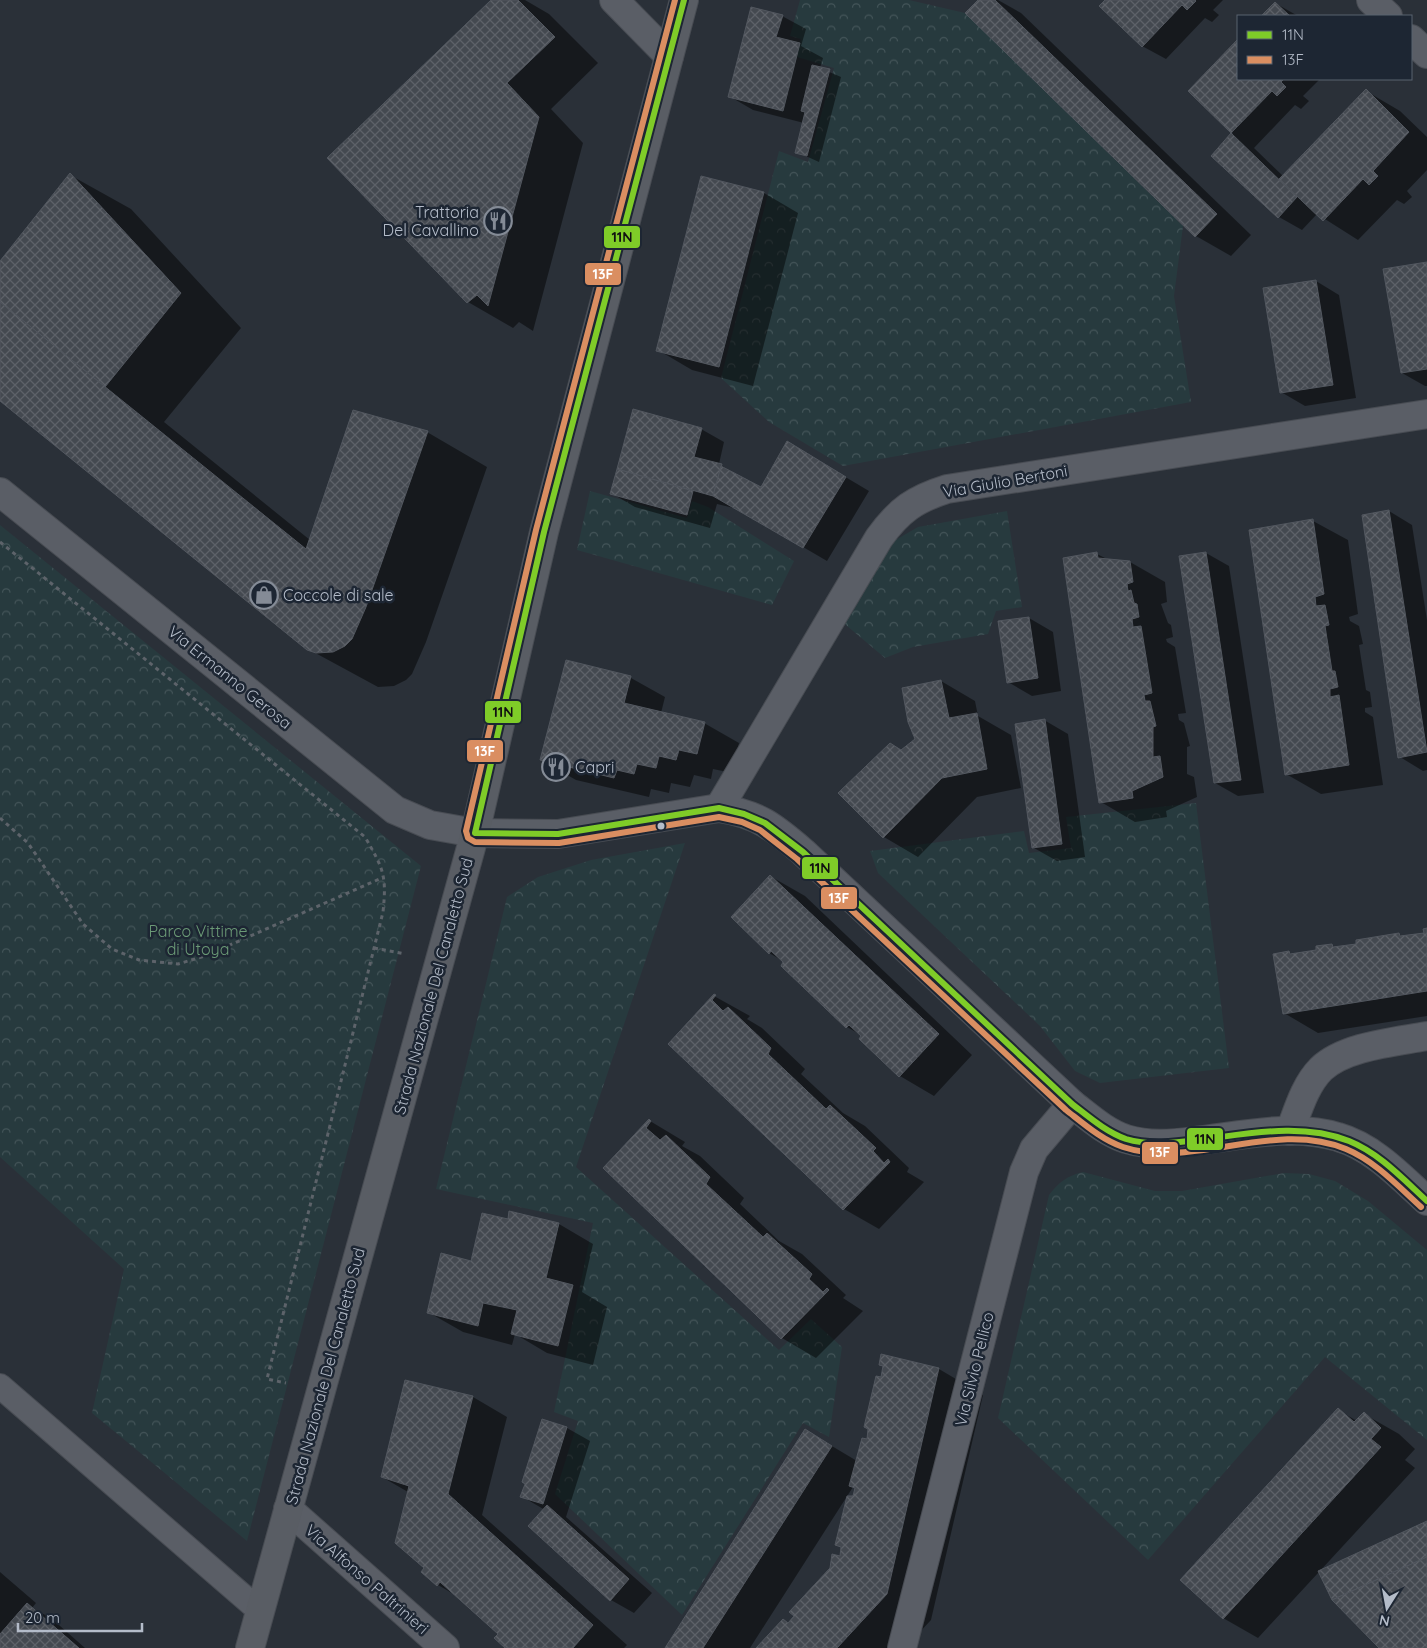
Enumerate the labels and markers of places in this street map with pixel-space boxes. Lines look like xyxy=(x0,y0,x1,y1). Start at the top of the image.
place label: Trattoria Del Cavallino xyxy=(383,202,479,240)
restaurant icon: Trattoria Del Cavallino xyxy=(483,206,513,236)
shop icon: Coccole di sale xyxy=(249,580,279,610)
place label: Coccole di sale xyxy=(283,585,394,605)
restaurant icon: Capri xyxy=(541,752,571,782)
place label: Capri xyxy=(575,757,614,777)
unlabelled marker xyxy=(656,821,666,831)

